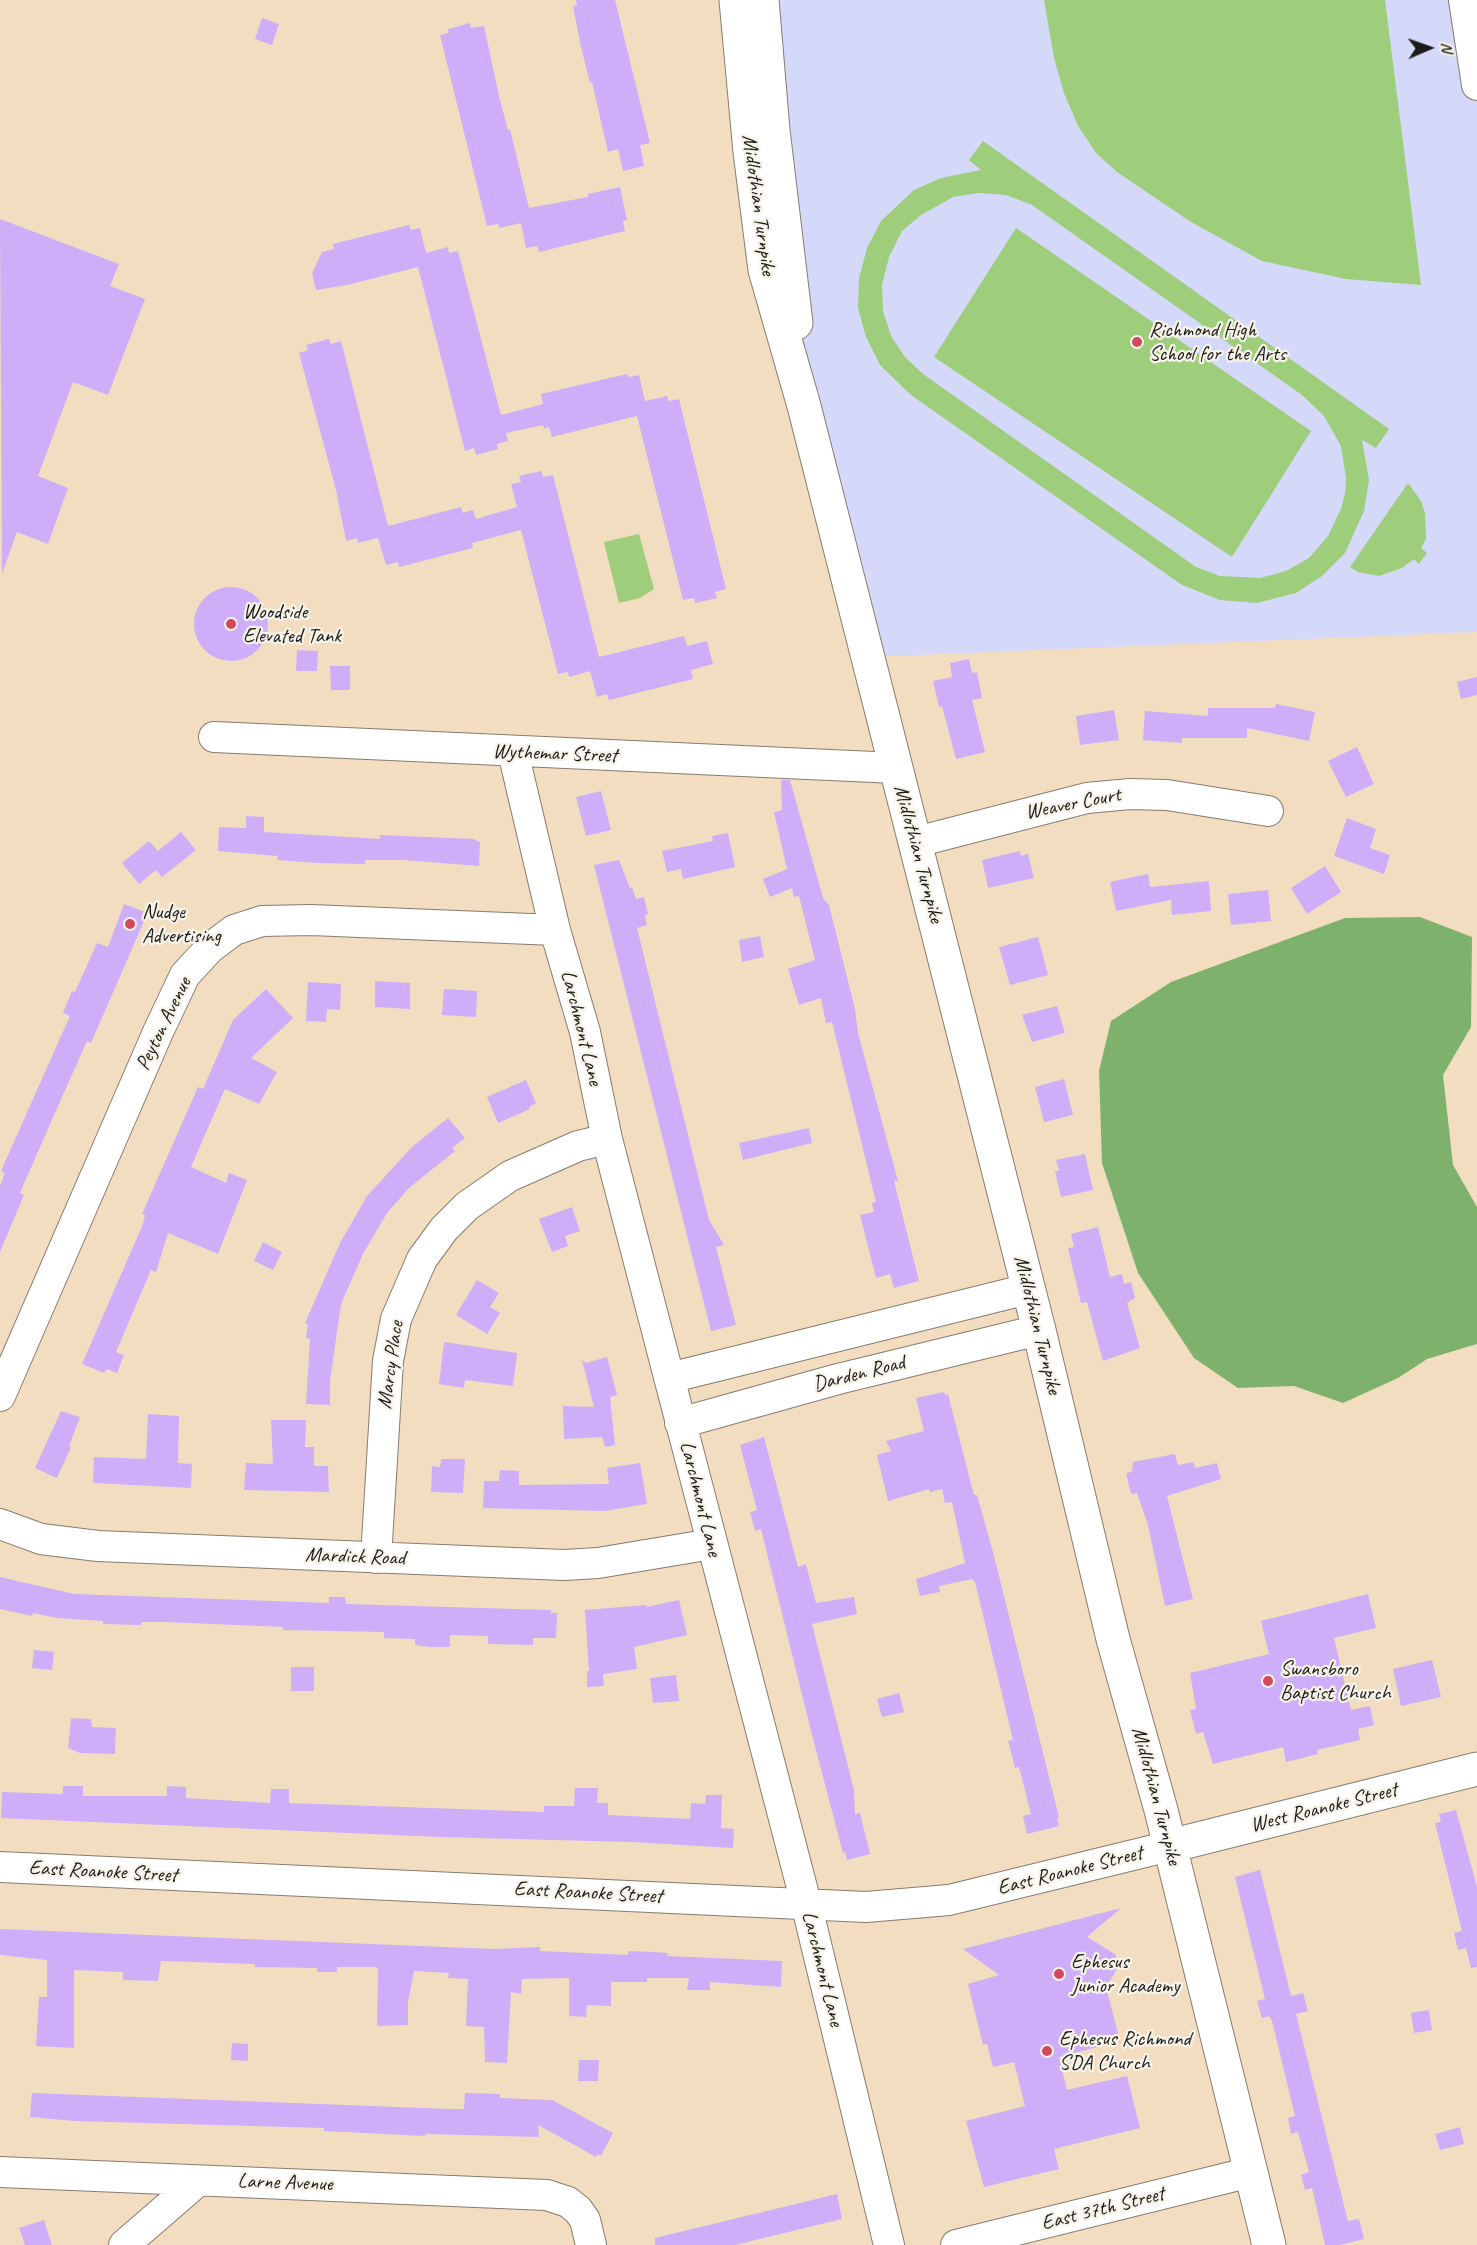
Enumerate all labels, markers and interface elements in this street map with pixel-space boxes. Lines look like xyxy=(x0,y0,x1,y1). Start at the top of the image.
north arrow xyxy=(1399,18,1459,78)
text: N xyxy=(1437,42,1457,53)
street label: Midlothian Turnpike xyxy=(736,133,780,277)
place label: Richmond High School for the Arts xyxy=(1149,317,1286,367)
marker: Richmond High School for the Arts xyxy=(1130,335,1144,349)
place label: Woodside Elevated Tank xyxy=(243,599,341,649)
marker: Woodside Elevated Tank xyxy=(224,617,238,631)
street label: Wythemar Street xyxy=(492,739,618,769)
street label: Midlothian Turnpike xyxy=(887,782,949,926)
street label: Weaver Court xyxy=(1023,782,1123,826)
place label: Nudge Advertising xyxy=(142,899,221,949)
marker: Nudge Advertising xyxy=(123,917,137,931)
street label: Larchmont Lane xyxy=(555,968,607,1088)
street label: Peyton Avenue xyxy=(131,973,197,1075)
street label: Midlothian Turnpike xyxy=(1008,1253,1066,1397)
street label: Marcy Place xyxy=(372,1320,410,1410)
street label: Darden Road xyxy=(811,1350,907,1398)
street label: Larchmont Lane xyxy=(674,1439,726,1559)
street label: Mardick Road xyxy=(305,1543,405,1571)
place label: Swansboro Baptist Church xyxy=(1280,1656,1391,1706)
marker: Swansboro Baptist Church xyxy=(1261,1674,1275,1688)
street label: Midlothian Turnpike xyxy=(1125,1724,1187,1868)
street label: West Roanoke Street xyxy=(1248,1778,1400,1838)
street label: East Roanoke Street xyxy=(995,1841,1145,1901)
street label: East Roanoke Street xyxy=(28,1856,178,1888)
street label: East Roanoke Street xyxy=(513,1877,663,1909)
street label: Larchmont Lane xyxy=(796,1909,848,2029)
place label: Ephesus Junior Academy xyxy=(1071,1949,1179,1999)
marker: Ephesus Junior Academy xyxy=(1052,1967,1066,1981)
place label: Ephesus Richmond SDA Church xyxy=(1059,2026,1191,2076)
marker: Ephesus Richmond SDA Church xyxy=(1040,2044,1054,2058)
street label: Larne Avenue xyxy=(237,2169,333,2197)
street label: East 37th Street xyxy=(1039,2182,1167,2236)

